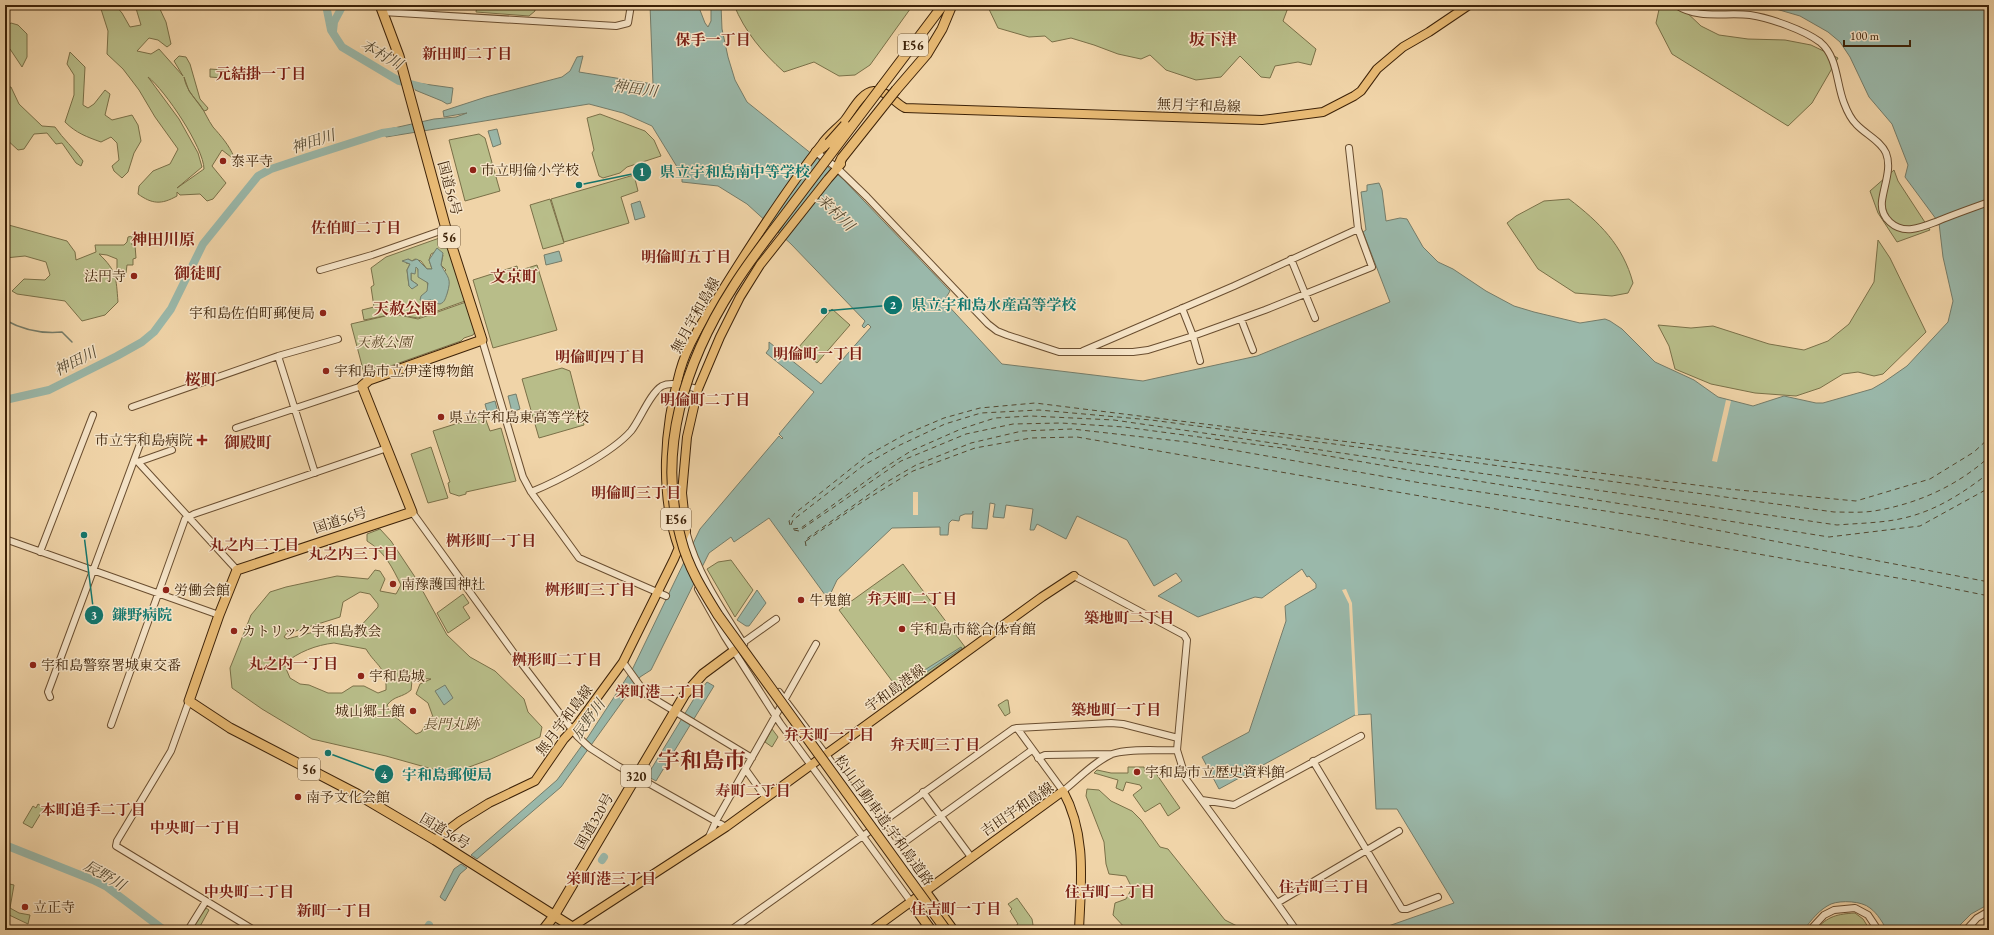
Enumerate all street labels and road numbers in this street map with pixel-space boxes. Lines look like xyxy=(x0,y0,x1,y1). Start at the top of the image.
road number: E56 xyxy=(898,34,928,56)
street label: 無月宇和島線 xyxy=(1157,95,1241,115)
street label: 国道56号 xyxy=(434,159,466,217)
road number: 56 xyxy=(438,226,460,248)
street label: 無月宇和島線 xyxy=(667,274,723,356)
street label: 国道56号 xyxy=(311,503,369,537)
road number: E56 xyxy=(661,508,691,530)
street label: 宇和島港線 xyxy=(861,660,929,716)
street label: 無月宇和島線 xyxy=(532,681,596,759)
street label: 松山自動車道;宇和島道路 xyxy=(831,751,937,889)
road number: 56 xyxy=(298,758,320,780)
road number: 320 xyxy=(621,765,651,787)
street label: 吉田宇和島線 xyxy=(977,778,1057,840)
street label: 国道320号 xyxy=(571,790,617,852)
street label: 国道56号 xyxy=(417,809,473,853)

